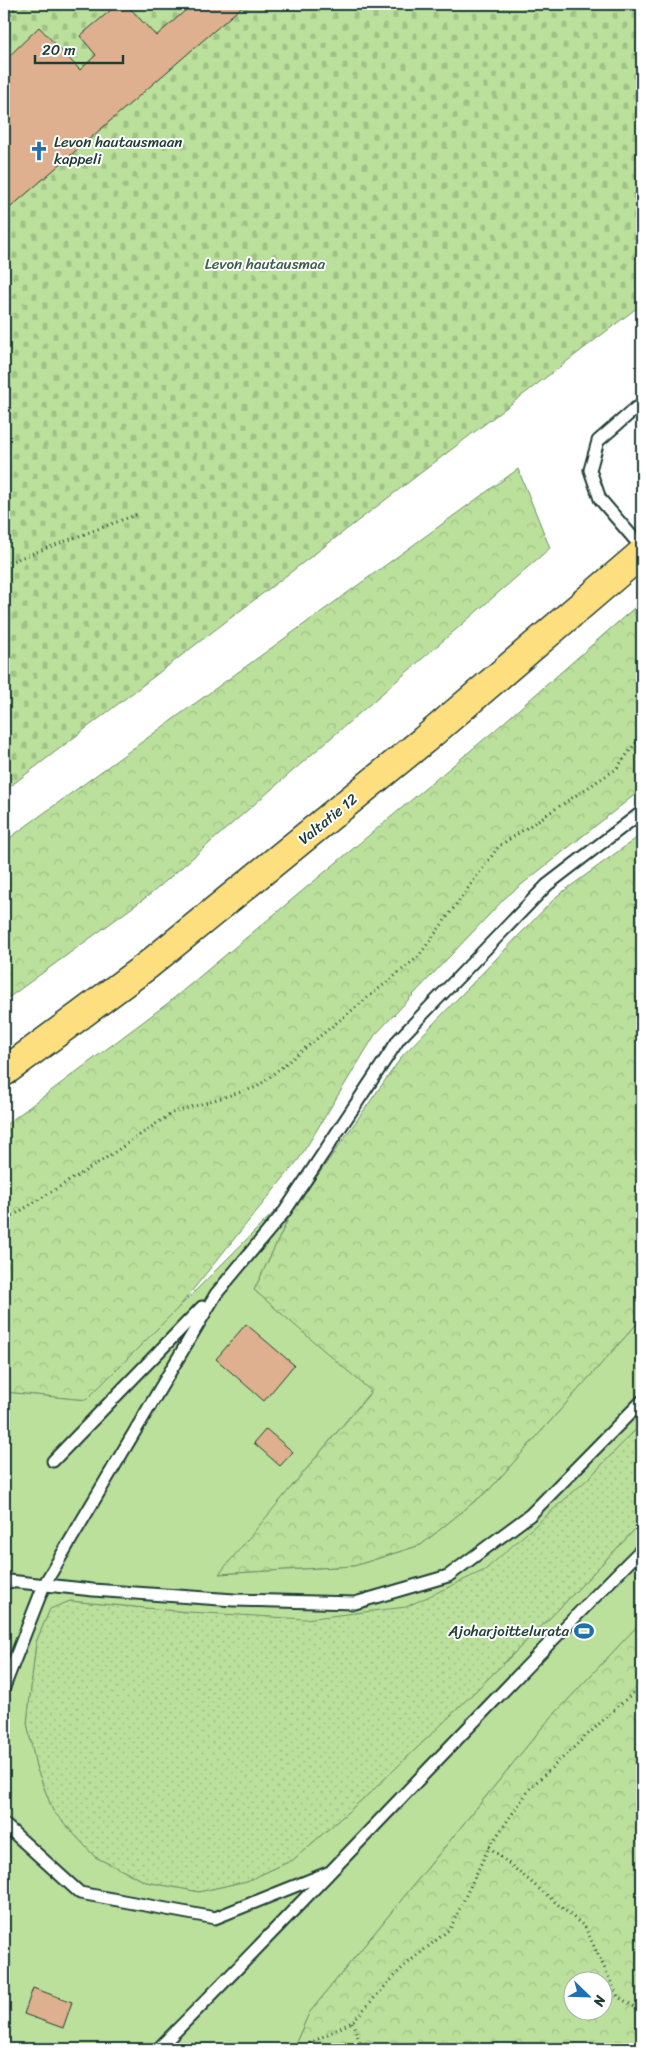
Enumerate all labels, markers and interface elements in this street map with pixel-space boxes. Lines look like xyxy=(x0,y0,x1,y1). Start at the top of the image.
scale bar xyxy=(35,32,122,64)
text: 20 m xyxy=(42,37,76,63)
place label: Levon hautausmaan kappeli xyxy=(54,129,182,172)
church icon: Levon hautausmaan kappeli xyxy=(28,140,50,162)
park label: Levon hautausmaa xyxy=(205,251,326,277)
street label: Valtatie 12 xyxy=(292,786,364,851)
place label: Ajoharjoittelurata xyxy=(448,1618,569,1644)
sports icon: Ajoharjoittelurata xyxy=(573,1620,595,1642)
north arrow xyxy=(564,1970,614,2020)
text: N xyxy=(586,1991,613,2011)

